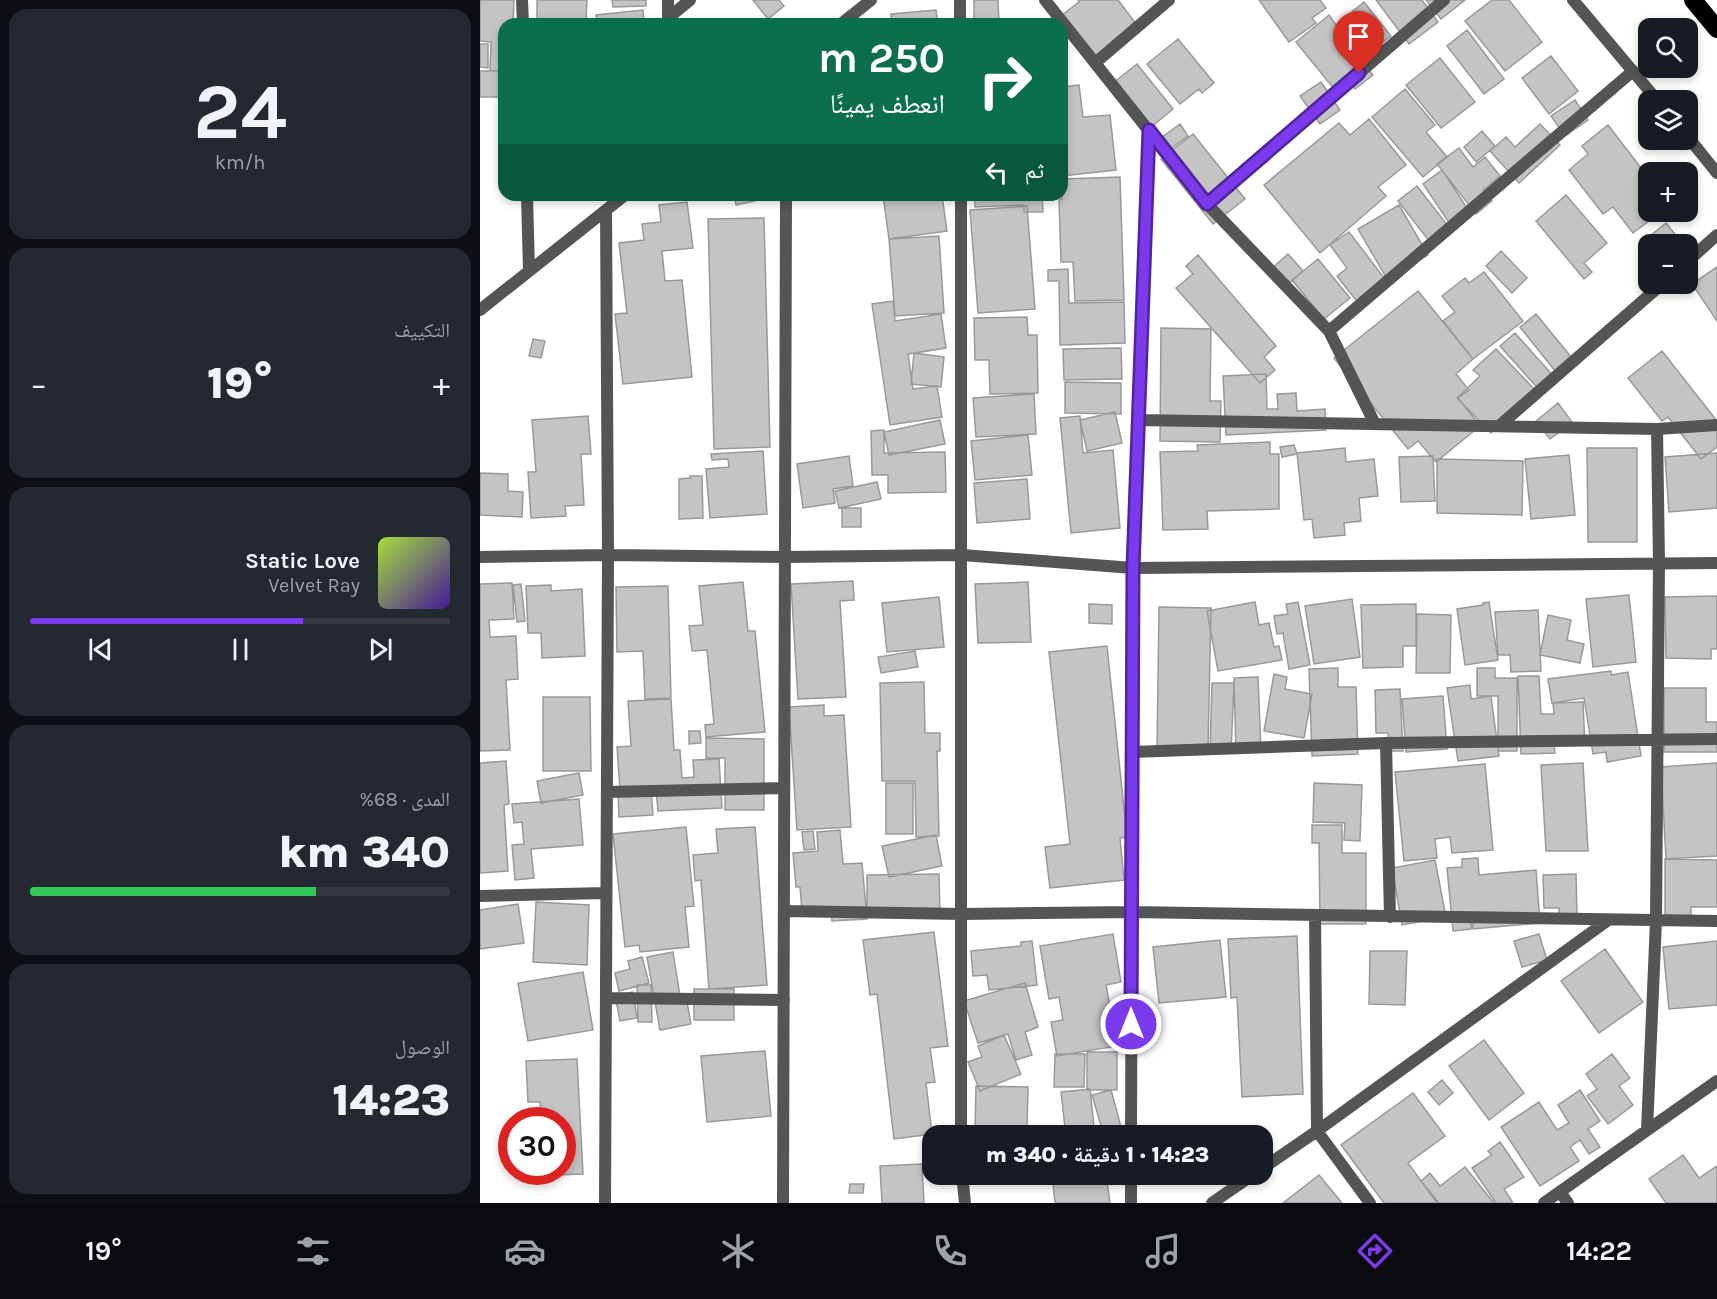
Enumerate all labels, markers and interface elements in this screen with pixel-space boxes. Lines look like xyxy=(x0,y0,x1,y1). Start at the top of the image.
pin xyxy=(1333,11,1384,73)
map controls xyxy=(1638,18,1698,294)
button: search xyxy=(1638,18,1698,78)
icon: arrive xyxy=(1342,20,1375,53)
text: 250 m xyxy=(818,33,945,83)
icon: right xyxy=(966,42,1044,120)
text: 24 xyxy=(193,66,287,158)
text: انعطف يمينًا xyxy=(830,88,945,120)
button: layers xyxy=(1638,90,1698,150)
text: km/h xyxy=(215,151,265,174)
icon: left xyxy=(980,156,1013,189)
text: ثم xyxy=(1025,158,1044,184)
button: + xyxy=(1638,162,1698,222)
button: − xyxy=(1638,234,1698,294)
text: التكييف xyxy=(394,319,450,342)
text: 19° xyxy=(207,357,273,409)
text: − xyxy=(30,365,47,403)
text: + xyxy=(433,365,450,403)
text: Static Love xyxy=(245,548,360,574)
text: Velvet Ray xyxy=(268,574,360,597)
icon: previous xyxy=(84,633,117,666)
icon: pause xyxy=(224,633,257,666)
icon: next xyxy=(364,633,397,666)
text: المدى · 68% xyxy=(360,788,450,811)
text: 340 km xyxy=(278,826,450,878)
position arrow xyxy=(1099,992,1163,1056)
text: الوصول xyxy=(395,1036,450,1059)
text: 14:23 xyxy=(332,1074,450,1126)
speed limit sign: 30 xyxy=(498,1107,576,1185)
text: 14:23 · 1 دقيقة · 340 m xyxy=(986,1142,1209,1168)
icon: filters xyxy=(292,1230,334,1272)
icon: car xyxy=(504,1230,546,1272)
icon: climate xyxy=(717,1230,759,1272)
icon: phone xyxy=(929,1230,971,1272)
icon: music xyxy=(1142,1230,1184,1272)
icon: directions xyxy=(1354,1230,1396,1272)
text: 19° xyxy=(85,1235,122,1267)
text: 14:22 xyxy=(1566,1235,1632,1267)

